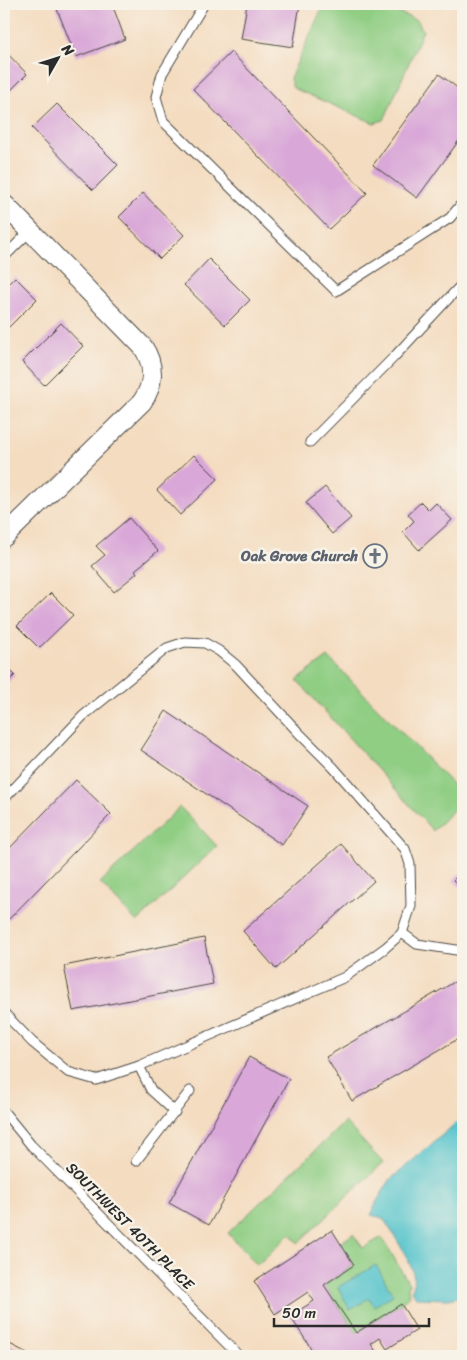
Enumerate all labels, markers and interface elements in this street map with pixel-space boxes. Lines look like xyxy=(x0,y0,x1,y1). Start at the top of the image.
north arrow xyxy=(32,32,82,82)
text: N xyxy=(54,38,81,62)
place label: Oak Grove Church xyxy=(240,543,358,569)
church icon: Oak Grove Church xyxy=(362,543,388,569)
street label: SOUTHWEST 40TH PLACE xyxy=(60,1156,202,1298)
scale bar xyxy=(274,1295,430,1327)
text: 50 m xyxy=(282,1300,317,1326)

